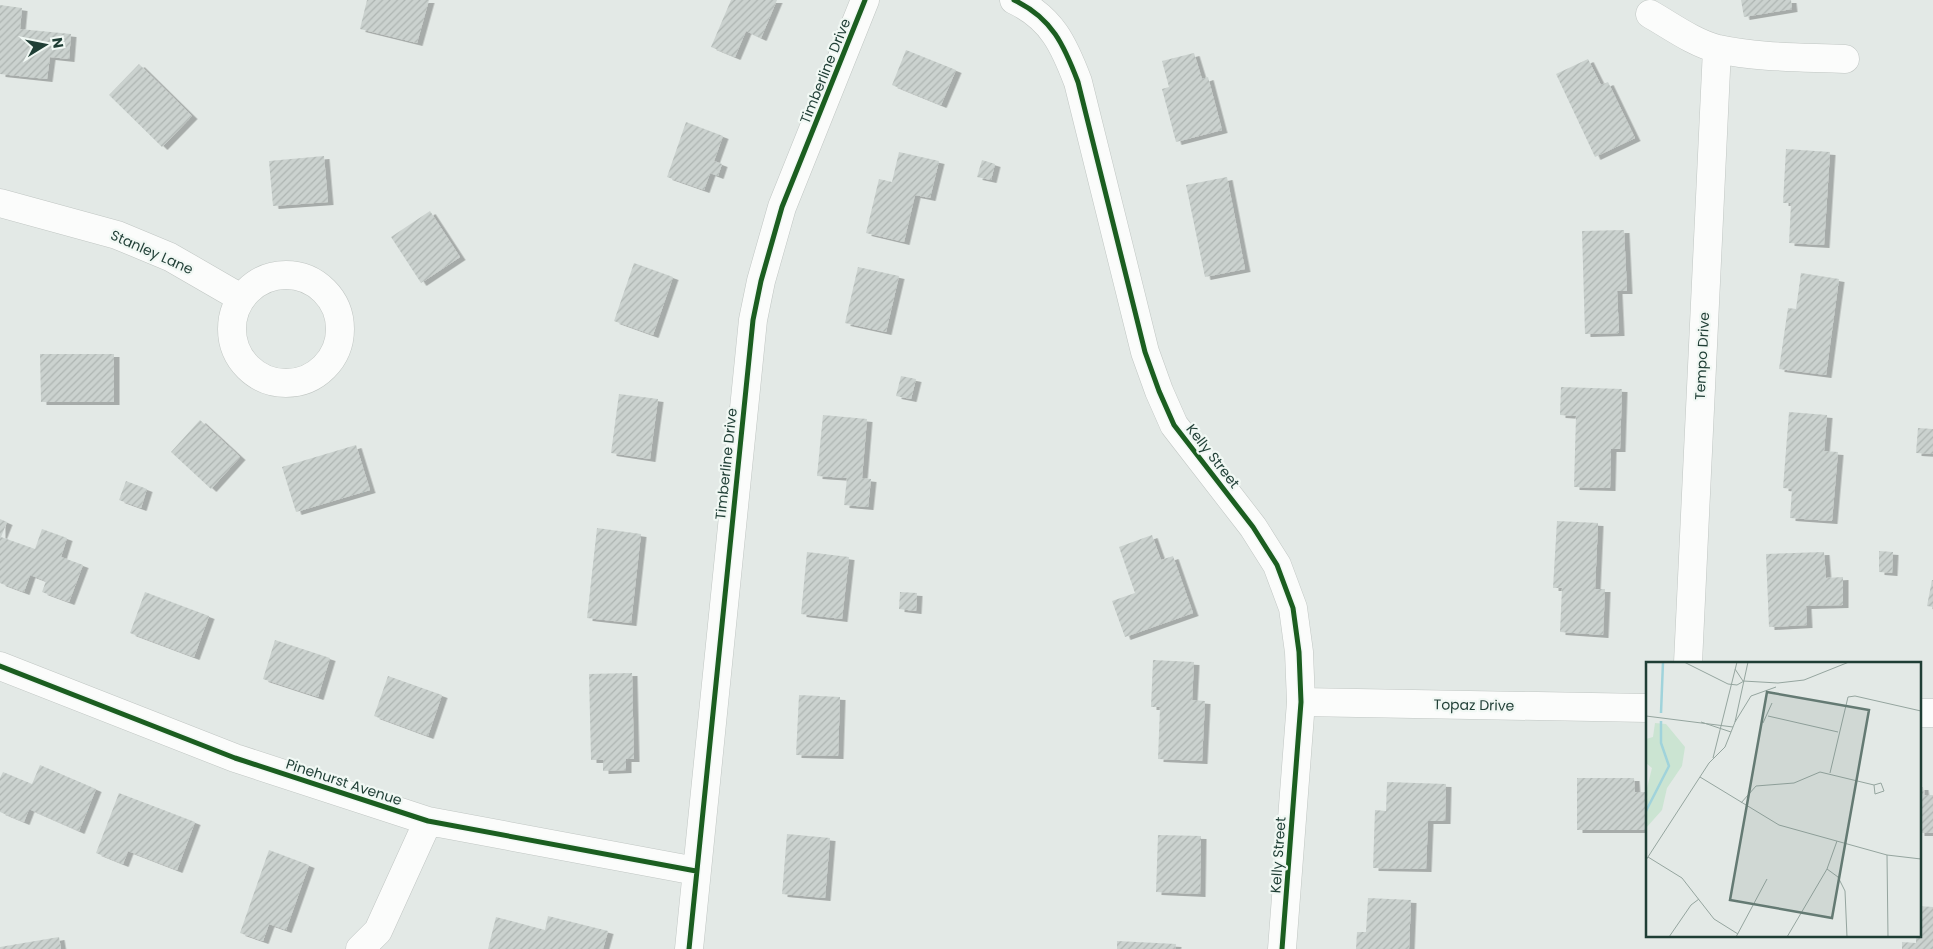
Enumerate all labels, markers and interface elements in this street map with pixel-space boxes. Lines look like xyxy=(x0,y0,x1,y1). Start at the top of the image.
street label: Timberline Drive xyxy=(795,15,855,127)
north arrow xyxy=(20,20,70,70)
text: N xyxy=(47,36,69,50)
street label: Stanley Lane xyxy=(107,225,197,279)
street label: Tempo Drive xyxy=(1690,311,1714,400)
street label: Timberline Drive xyxy=(710,407,742,521)
street label: Kelly Street xyxy=(1182,420,1244,492)
inset map xyxy=(1646,662,1920,936)
street label: Topaz Drive xyxy=(1433,694,1515,716)
street label: Pinehurst Avenue xyxy=(283,754,405,810)
street label: Kelly Street xyxy=(1265,816,1291,894)

